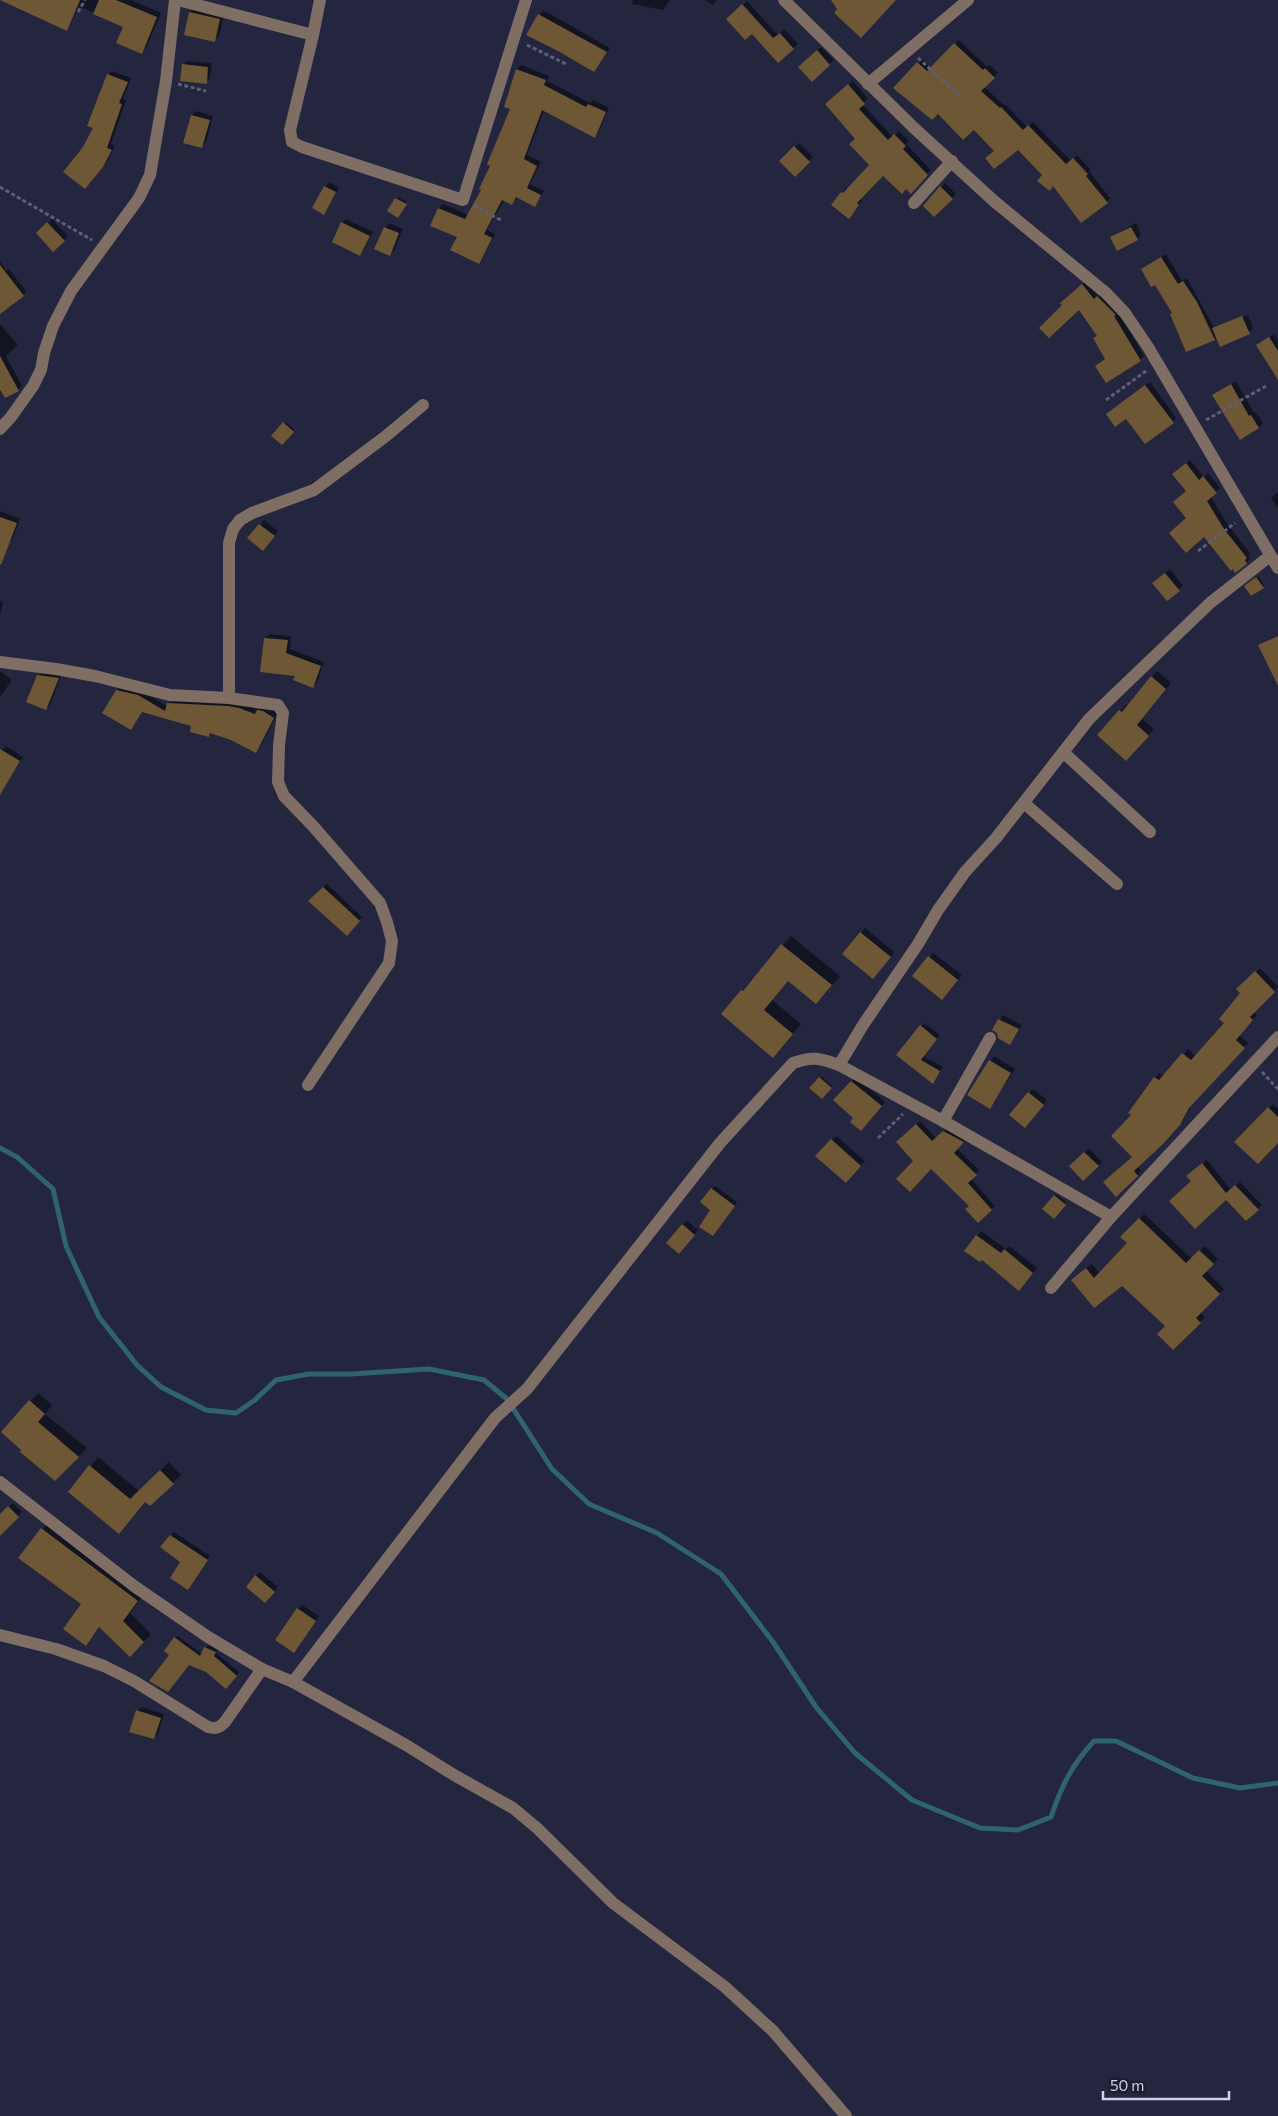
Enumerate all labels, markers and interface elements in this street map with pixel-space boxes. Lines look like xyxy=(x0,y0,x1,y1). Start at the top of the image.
scale bar xyxy=(1103,2068,1229,2100)
text: 50 m xyxy=(1110,2076,1144,2094)

